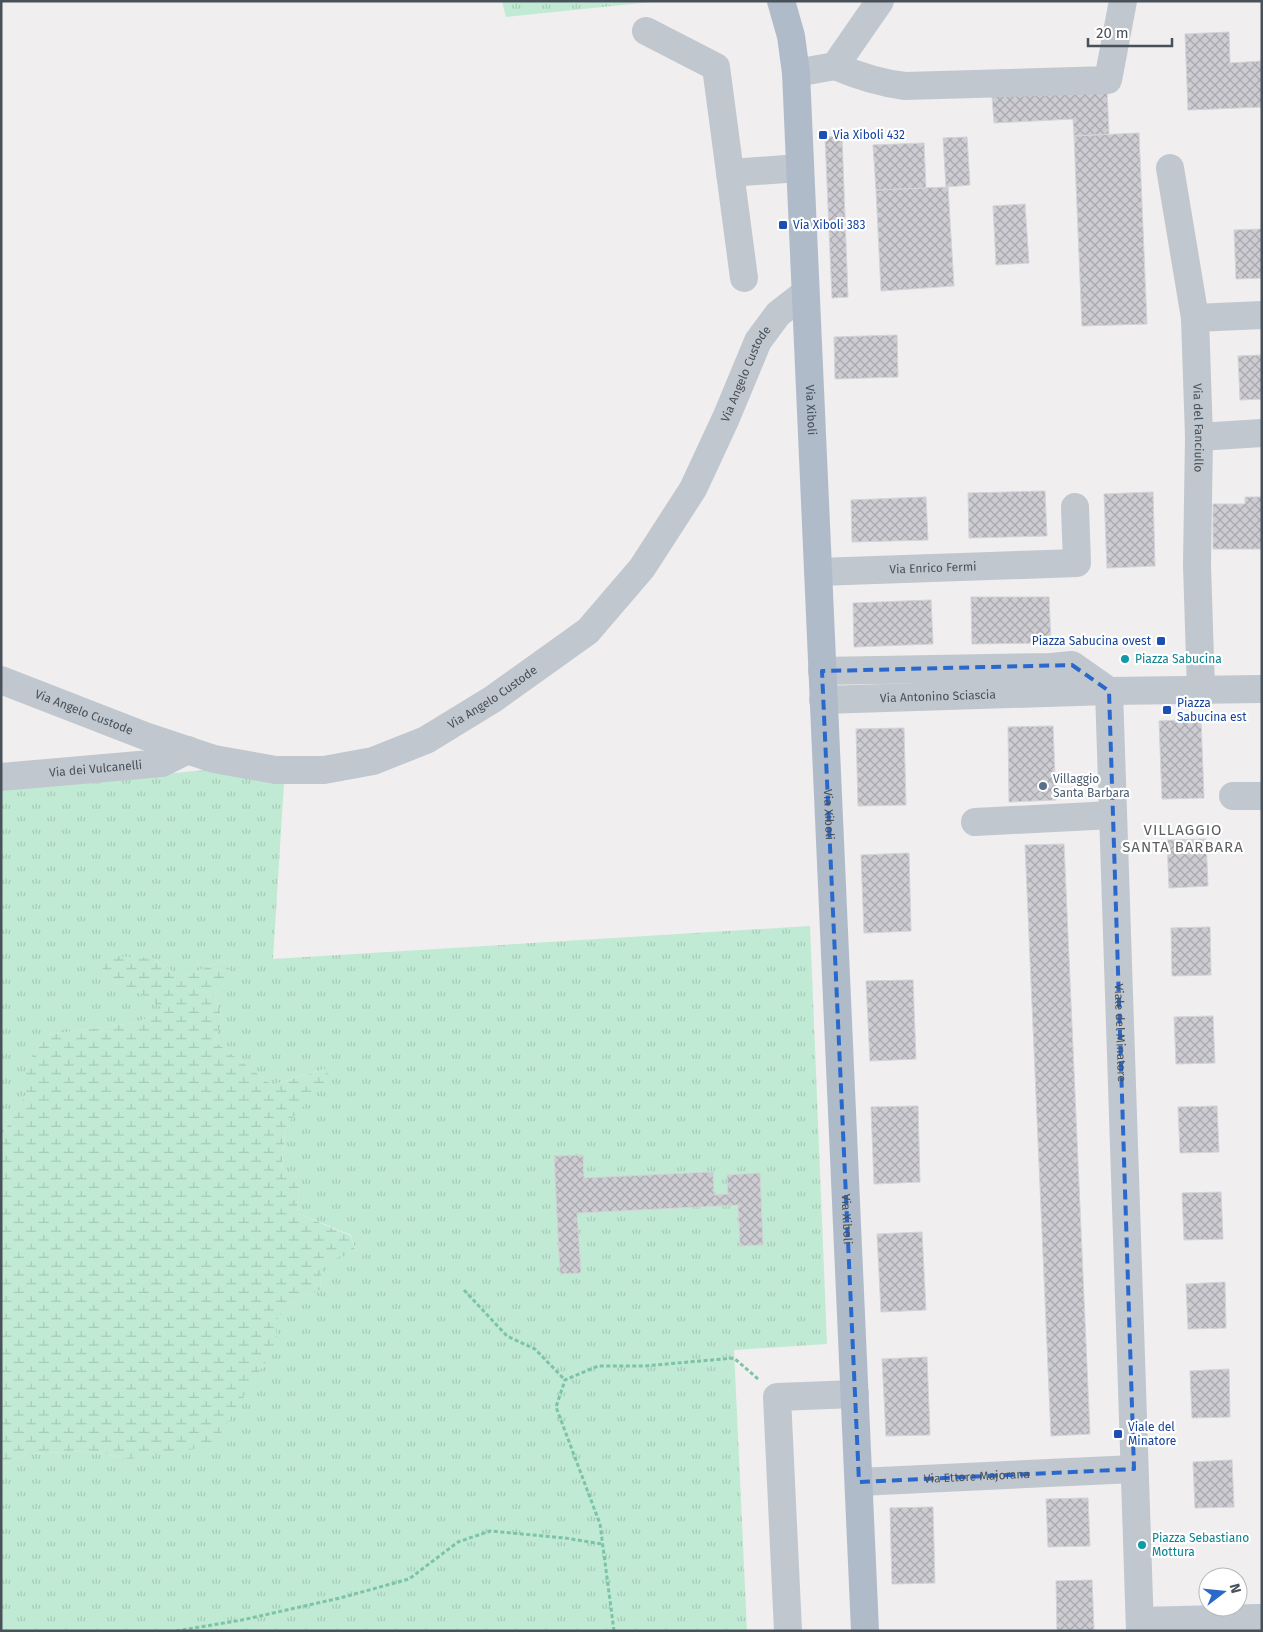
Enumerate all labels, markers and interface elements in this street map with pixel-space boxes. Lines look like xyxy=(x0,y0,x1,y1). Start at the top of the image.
scale bar xyxy=(1088,15,1172,47)
text: 20 m xyxy=(1096,24,1129,42)
place label: Via Xiboli 432 xyxy=(833,128,905,142)
marker: Via Xiboli 432 xyxy=(817,129,829,141)
place label: Via Xiboli 383 xyxy=(793,218,865,232)
marker: Via Xiboli 383 xyxy=(777,219,789,231)
street label: Via Angelo Custode xyxy=(718,323,774,424)
street label: Via del Fanciullo xyxy=(1190,383,1206,473)
street label: Via Xiboli xyxy=(803,384,819,436)
street label: Via Enrico Fermi xyxy=(889,559,977,577)
place label: Piazza Sabucina ovest xyxy=(1032,634,1152,648)
marker: Piazza Sabucina ovest xyxy=(1155,635,1167,647)
place label: Piazza Sabucina xyxy=(1135,652,1222,666)
marker: Piazza Sabucina xyxy=(1119,653,1131,665)
street label: Via Angelo Custode xyxy=(445,663,540,732)
street label: Via Angelo Custode xyxy=(33,687,135,738)
street label: Via Antonino Sciascia xyxy=(880,688,996,705)
place label: Piazza Sabucina est xyxy=(1177,696,1247,724)
marker: Piazza Sabucina est xyxy=(1161,704,1173,716)
street label: Via dei Vulcanelli xyxy=(49,758,143,780)
place label: Villaggio Santa Barbara xyxy=(1053,772,1130,800)
marker: Villaggio Santa Barbara xyxy=(1037,780,1049,792)
street label: Via Xiboli xyxy=(821,789,837,840)
district label: VILLAGGIO SANTA BARBARA xyxy=(1122,821,1244,856)
street label: Viale del Minatore xyxy=(1112,983,1129,1082)
street label: Via Xiboli xyxy=(839,1193,855,1245)
place label: Viale del Minatore xyxy=(1128,1420,1176,1448)
marker: Viale del Minatore xyxy=(1112,1428,1124,1440)
street label: Via Ettore Majorana xyxy=(924,1467,1030,1486)
place label: Piazza Sebastiano Mottura xyxy=(1152,1531,1249,1559)
marker: Piazza Sebastiano Mottura xyxy=(1136,1539,1148,1551)
north arrow xyxy=(1198,1567,1248,1617)
text: N xyxy=(1226,1582,1244,1595)

